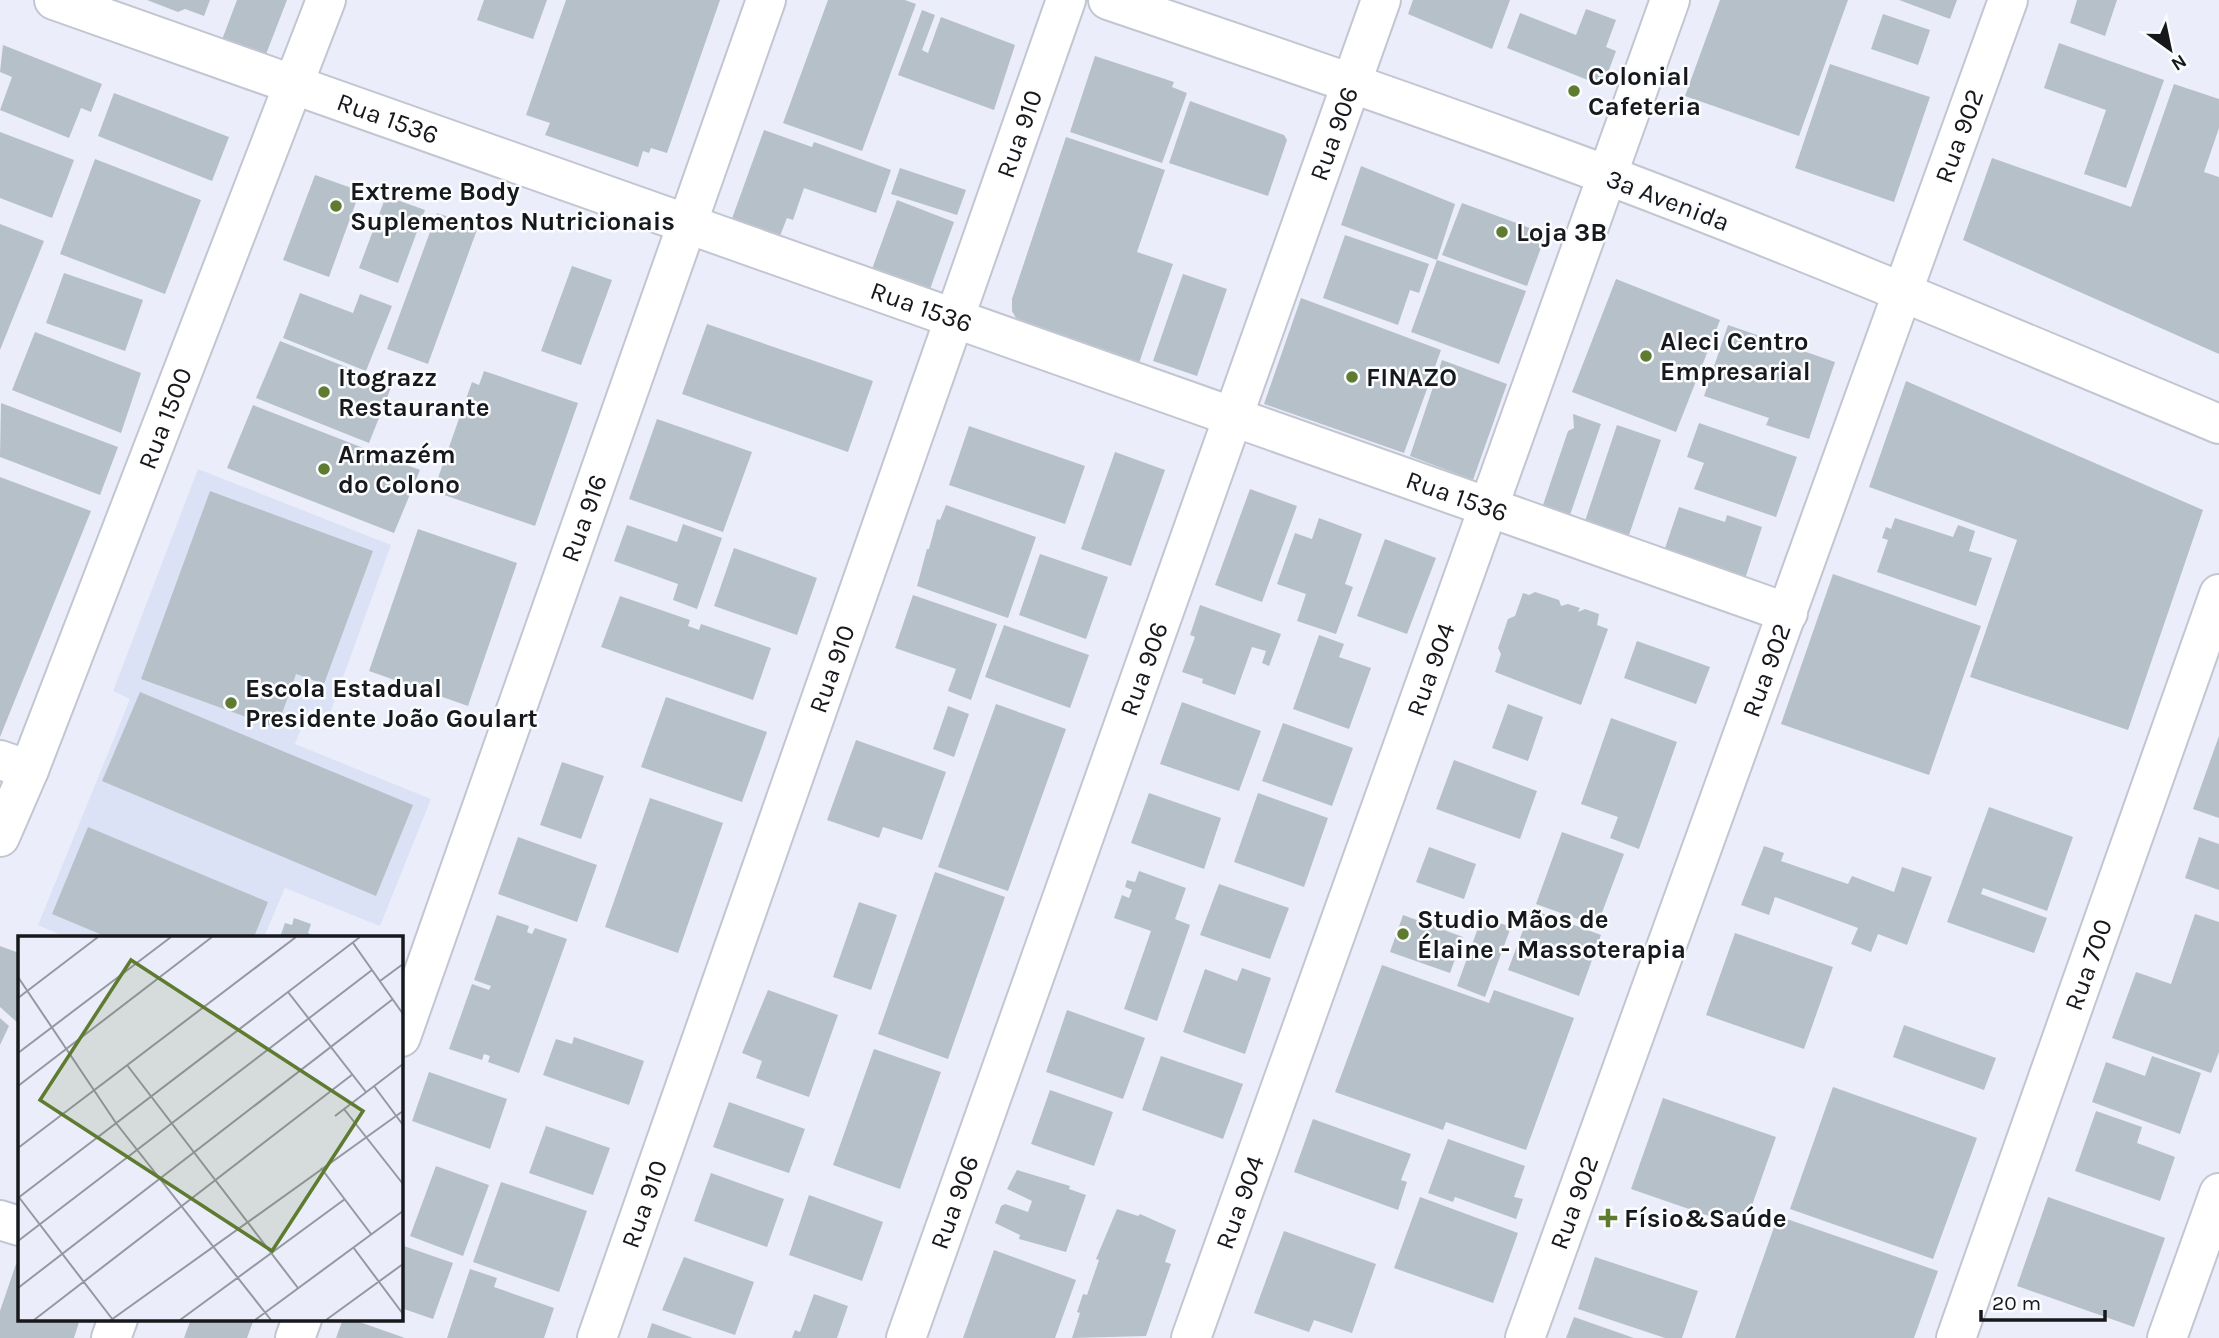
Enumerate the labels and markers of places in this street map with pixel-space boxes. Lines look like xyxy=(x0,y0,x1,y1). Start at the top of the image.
place label: Colonial Cafeteria xyxy=(1588,61,1701,122)
marker: Colonial Cafeteria xyxy=(1566,83,1582,99)
place label: Extreme Body Suplementos Nutricionais xyxy=(350,176,675,237)
marker: Extreme Body Suplementos Nutricionais xyxy=(328,198,344,214)
place label: Loja 3B xyxy=(1516,217,1607,248)
marker: Loja 3B xyxy=(1494,224,1510,240)
place label: Aleci Centro Empresarial xyxy=(1660,326,1811,387)
marker: Aleci Centro Empresarial xyxy=(1638,348,1654,364)
place label: Itograzz Restaurante xyxy=(338,362,490,423)
place label: FINAZO xyxy=(1366,362,1457,393)
marker: FINAZO xyxy=(1344,369,1360,385)
marker: Itograzz Restaurante xyxy=(316,384,332,400)
place label: Armazém do Colono xyxy=(338,439,460,500)
marker: Armazém do Colono xyxy=(316,461,332,477)
place label: Escola Estadual Presidente João Goulart xyxy=(245,673,538,734)
marker: Escola Estadual Presidente João Goulart xyxy=(223,695,239,711)
place label: Studio Mãos de Élaine - Massoterapia xyxy=(1417,904,1686,965)
marker: Studio Mãos de Élaine - Massoterapia xyxy=(1395,926,1411,942)
place label: Físio&Saúde xyxy=(1624,1203,1787,1234)
marker: Físio&Saúde xyxy=(1598,1208,1618,1228)

